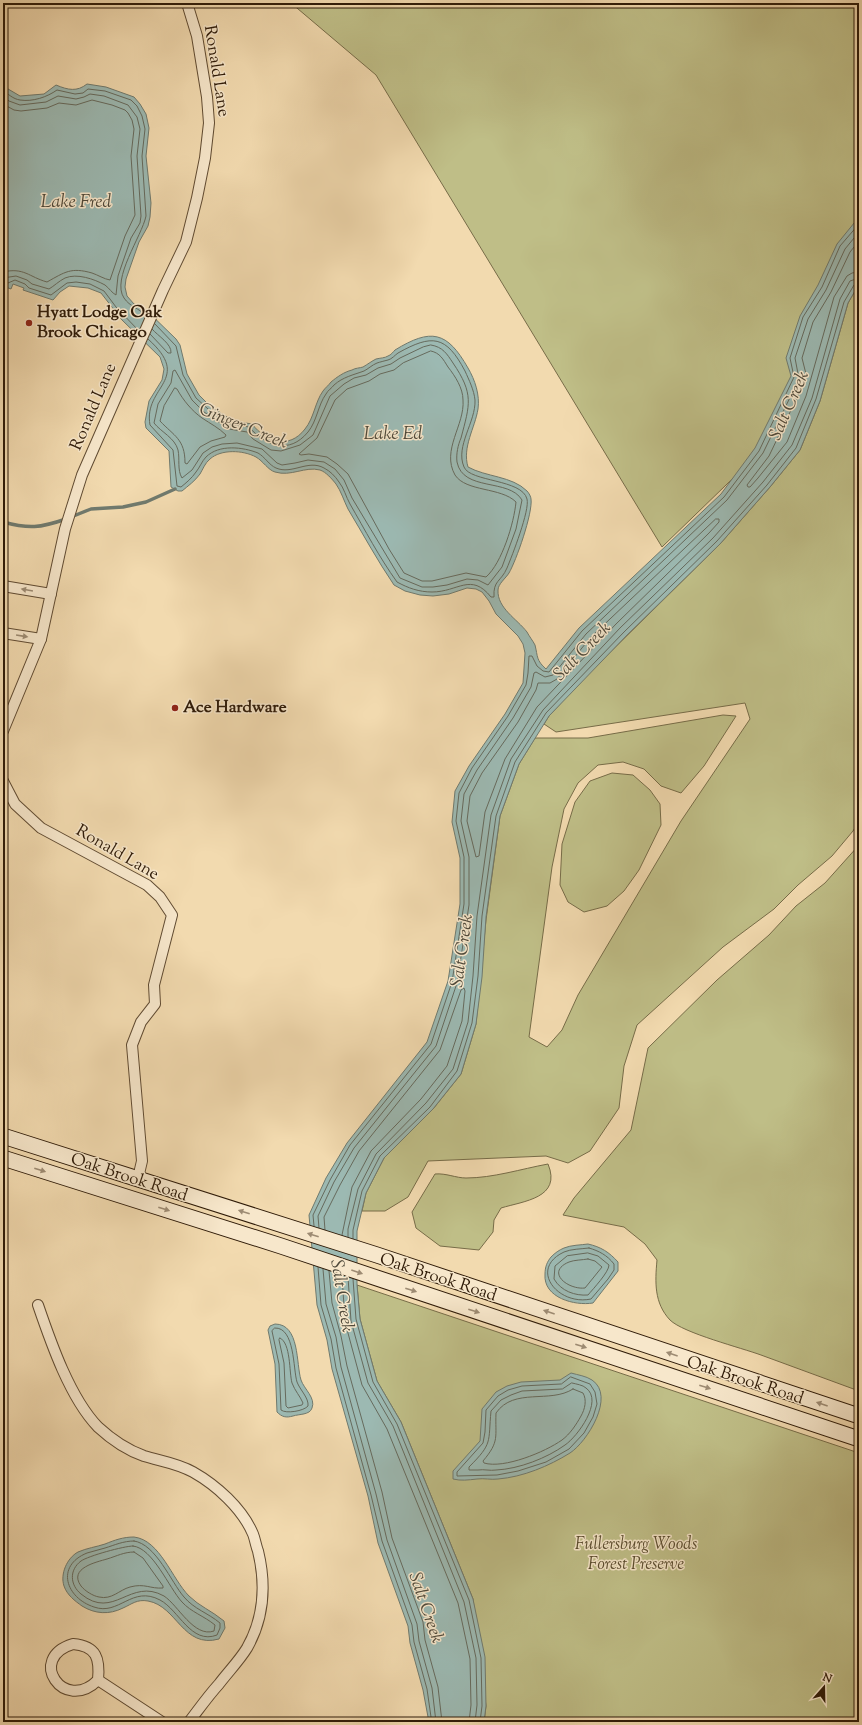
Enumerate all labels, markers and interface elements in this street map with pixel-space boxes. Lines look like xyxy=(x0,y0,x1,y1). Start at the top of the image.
street label: Ronald Lane xyxy=(197,23,235,119)
water label: Lake Fred xyxy=(41,190,112,216)
place label: Hyatt Lodge Oak Brook Chicago xyxy=(37,301,163,345)
marker: Hyatt Lodge Oak Brook Chicago xyxy=(24,318,34,328)
street label: Ronald Lane xyxy=(65,360,123,454)
water label: Salt Creek xyxy=(763,367,817,445)
water label: Ginger Creek xyxy=(195,397,291,457)
water label: Lake Ed xyxy=(363,422,423,448)
one-way arrow xyxy=(21,587,33,593)
water label: Salt Creek xyxy=(548,617,618,687)
one-way arrow xyxy=(16,633,28,639)
place label: Ace Hardware xyxy=(183,696,287,720)
marker: Ace Hardware xyxy=(170,703,180,713)
street label: Ronald Lane xyxy=(71,819,163,887)
water label: Salt Creek xyxy=(445,913,481,989)
street label: Oak Brook Road xyxy=(67,1148,191,1208)
one-way arrow xyxy=(35,1167,47,1173)
one-way arrow xyxy=(158,1206,170,1212)
one-way arrow xyxy=(237,1209,249,1215)
one-way arrow xyxy=(307,1232,319,1238)
street label: Oak Brook Road xyxy=(376,1248,500,1308)
water label: Salt Creek xyxy=(322,1258,360,1334)
one-way arrow xyxy=(352,1269,364,1275)
one-way arrow xyxy=(406,1287,418,1293)
one-way arrow xyxy=(468,1308,480,1314)
one-way arrow xyxy=(543,1309,555,1315)
one-way arrow xyxy=(576,1343,588,1349)
one-way arrow xyxy=(666,1350,678,1356)
street label: Oak Brook Road xyxy=(683,1351,807,1411)
one-way arrow xyxy=(699,1384,711,1390)
one-way arrow xyxy=(816,1401,828,1407)
park label: Fullersburg Woods Forest Preserve xyxy=(575,1533,698,1577)
water label: Salt Creek xyxy=(401,1569,449,1647)
north arrow xyxy=(804,1667,844,1707)
text: N xyxy=(819,1669,834,1688)

